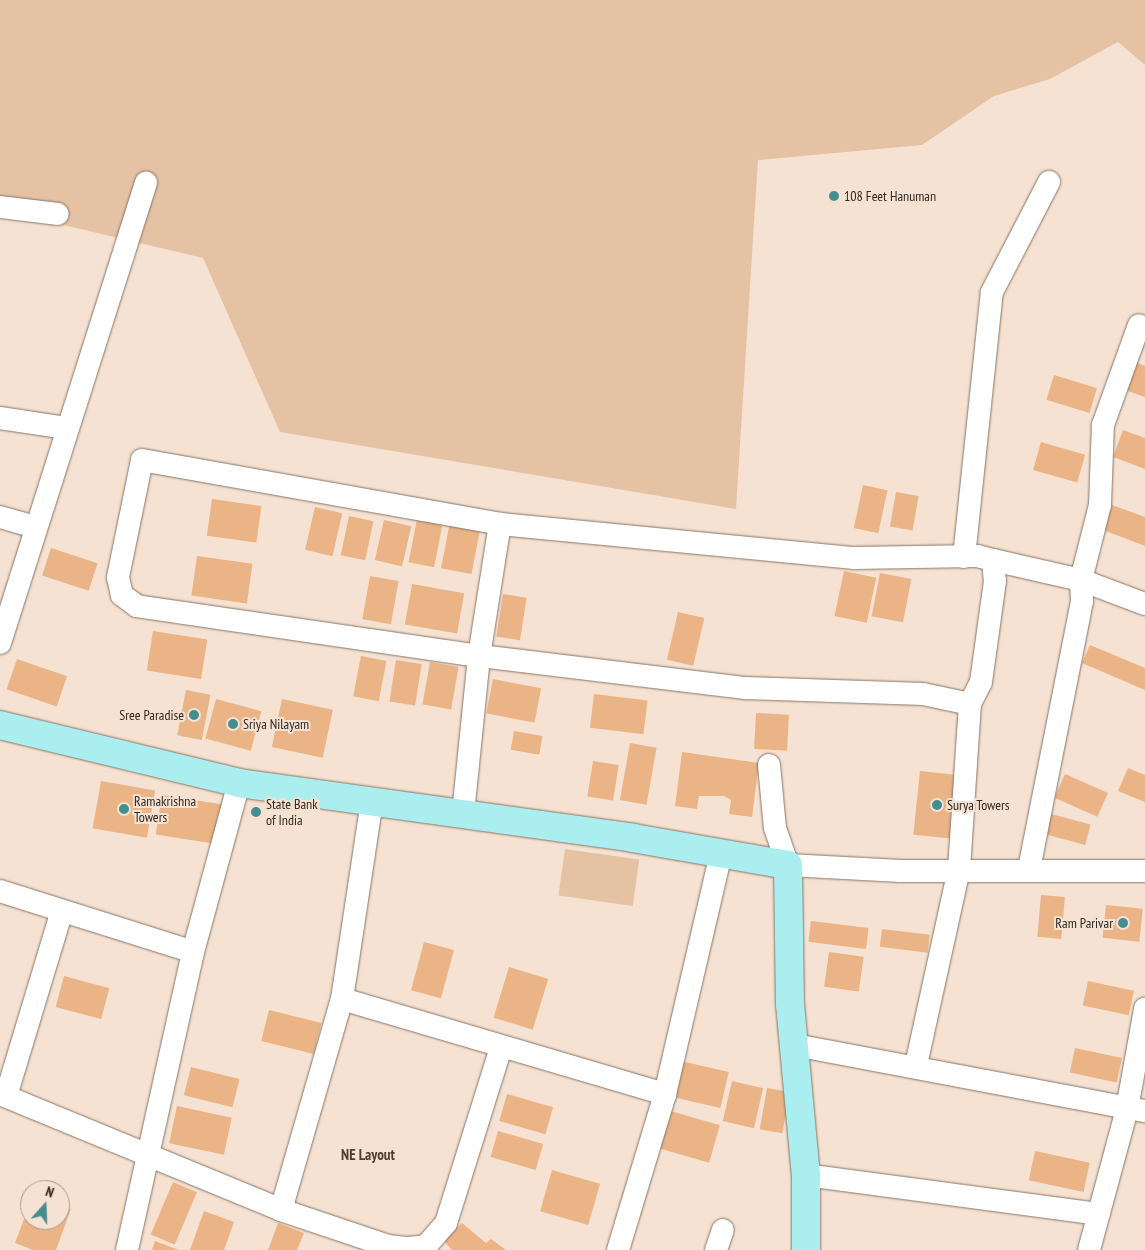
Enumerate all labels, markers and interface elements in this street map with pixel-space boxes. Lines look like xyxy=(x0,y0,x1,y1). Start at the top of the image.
place label: 108 Feet Hanuman xyxy=(844,188,936,204)
marker: 108 Feet Hanuman xyxy=(828,190,840,202)
place label: Sree Paradise xyxy=(119,707,184,723)
marker: Sree Paradise xyxy=(188,709,200,721)
place label: Sriya Nilayam xyxy=(243,716,309,732)
marker: Sriya Nilayam xyxy=(227,718,239,730)
place label: Ramakrishna Towers xyxy=(134,793,196,826)
place label: State Bank of India xyxy=(266,796,318,829)
place label: Surya Towers xyxy=(947,797,1010,813)
marker: Surya Towers xyxy=(931,799,943,811)
marker: Ramakrishna Towers xyxy=(118,803,130,815)
marker: State Bank of India xyxy=(250,806,262,818)
place label: Ram Parivar xyxy=(1055,915,1113,931)
marker: Ram Parivar xyxy=(1117,917,1129,929)
district label: NE Layout xyxy=(341,1146,395,1164)
north arrow xyxy=(20,1180,70,1230)
text: N xyxy=(43,1182,56,1202)

